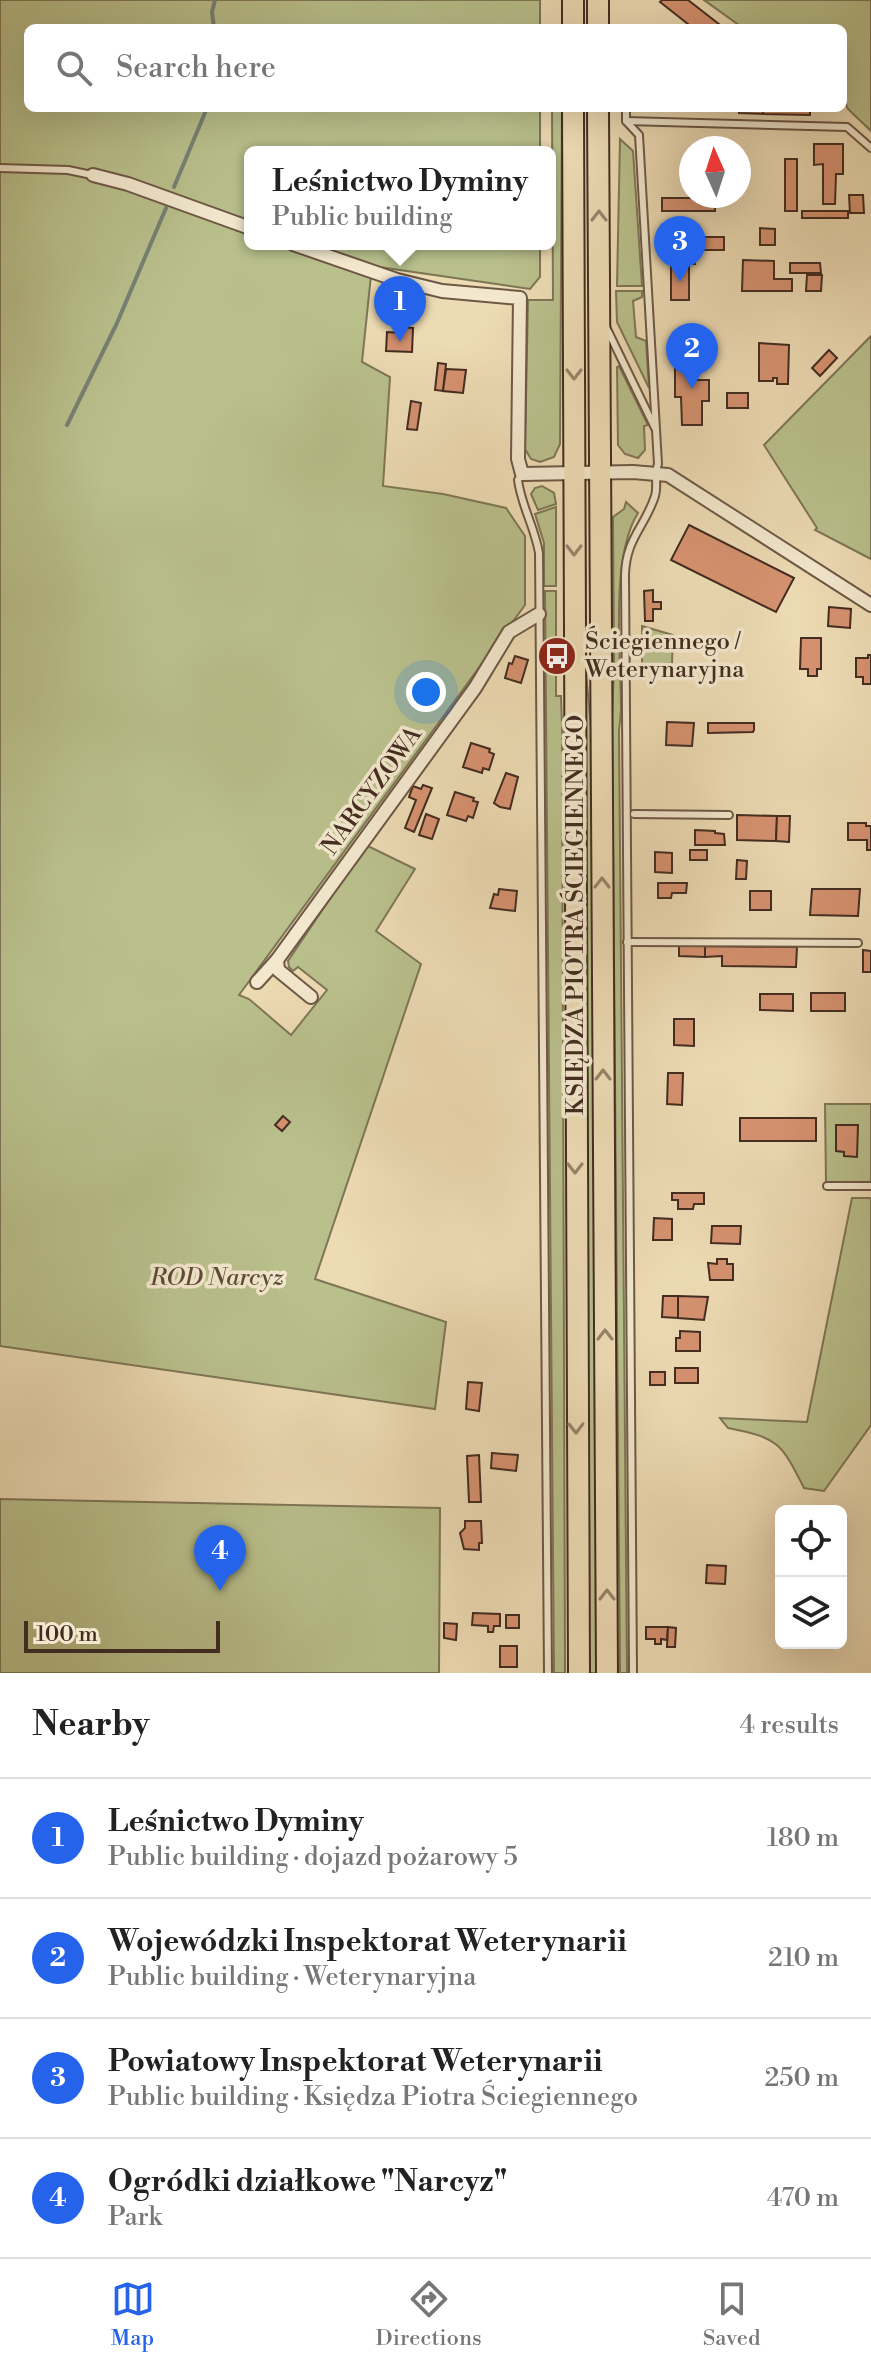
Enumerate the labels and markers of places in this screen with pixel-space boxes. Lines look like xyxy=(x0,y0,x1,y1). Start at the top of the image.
pin: 3 xyxy=(654,216,706,282)
pin: 1 xyxy=(374,276,426,342)
pin: 2 xyxy=(666,323,718,389)
place label: Ściegiennego / Weterynaryjna xyxy=(584,625,745,685)
bus stop icon: Ściegiennego / Weterynaryjna xyxy=(536,635,578,677)
pin: 4 xyxy=(194,1525,246,1591)

